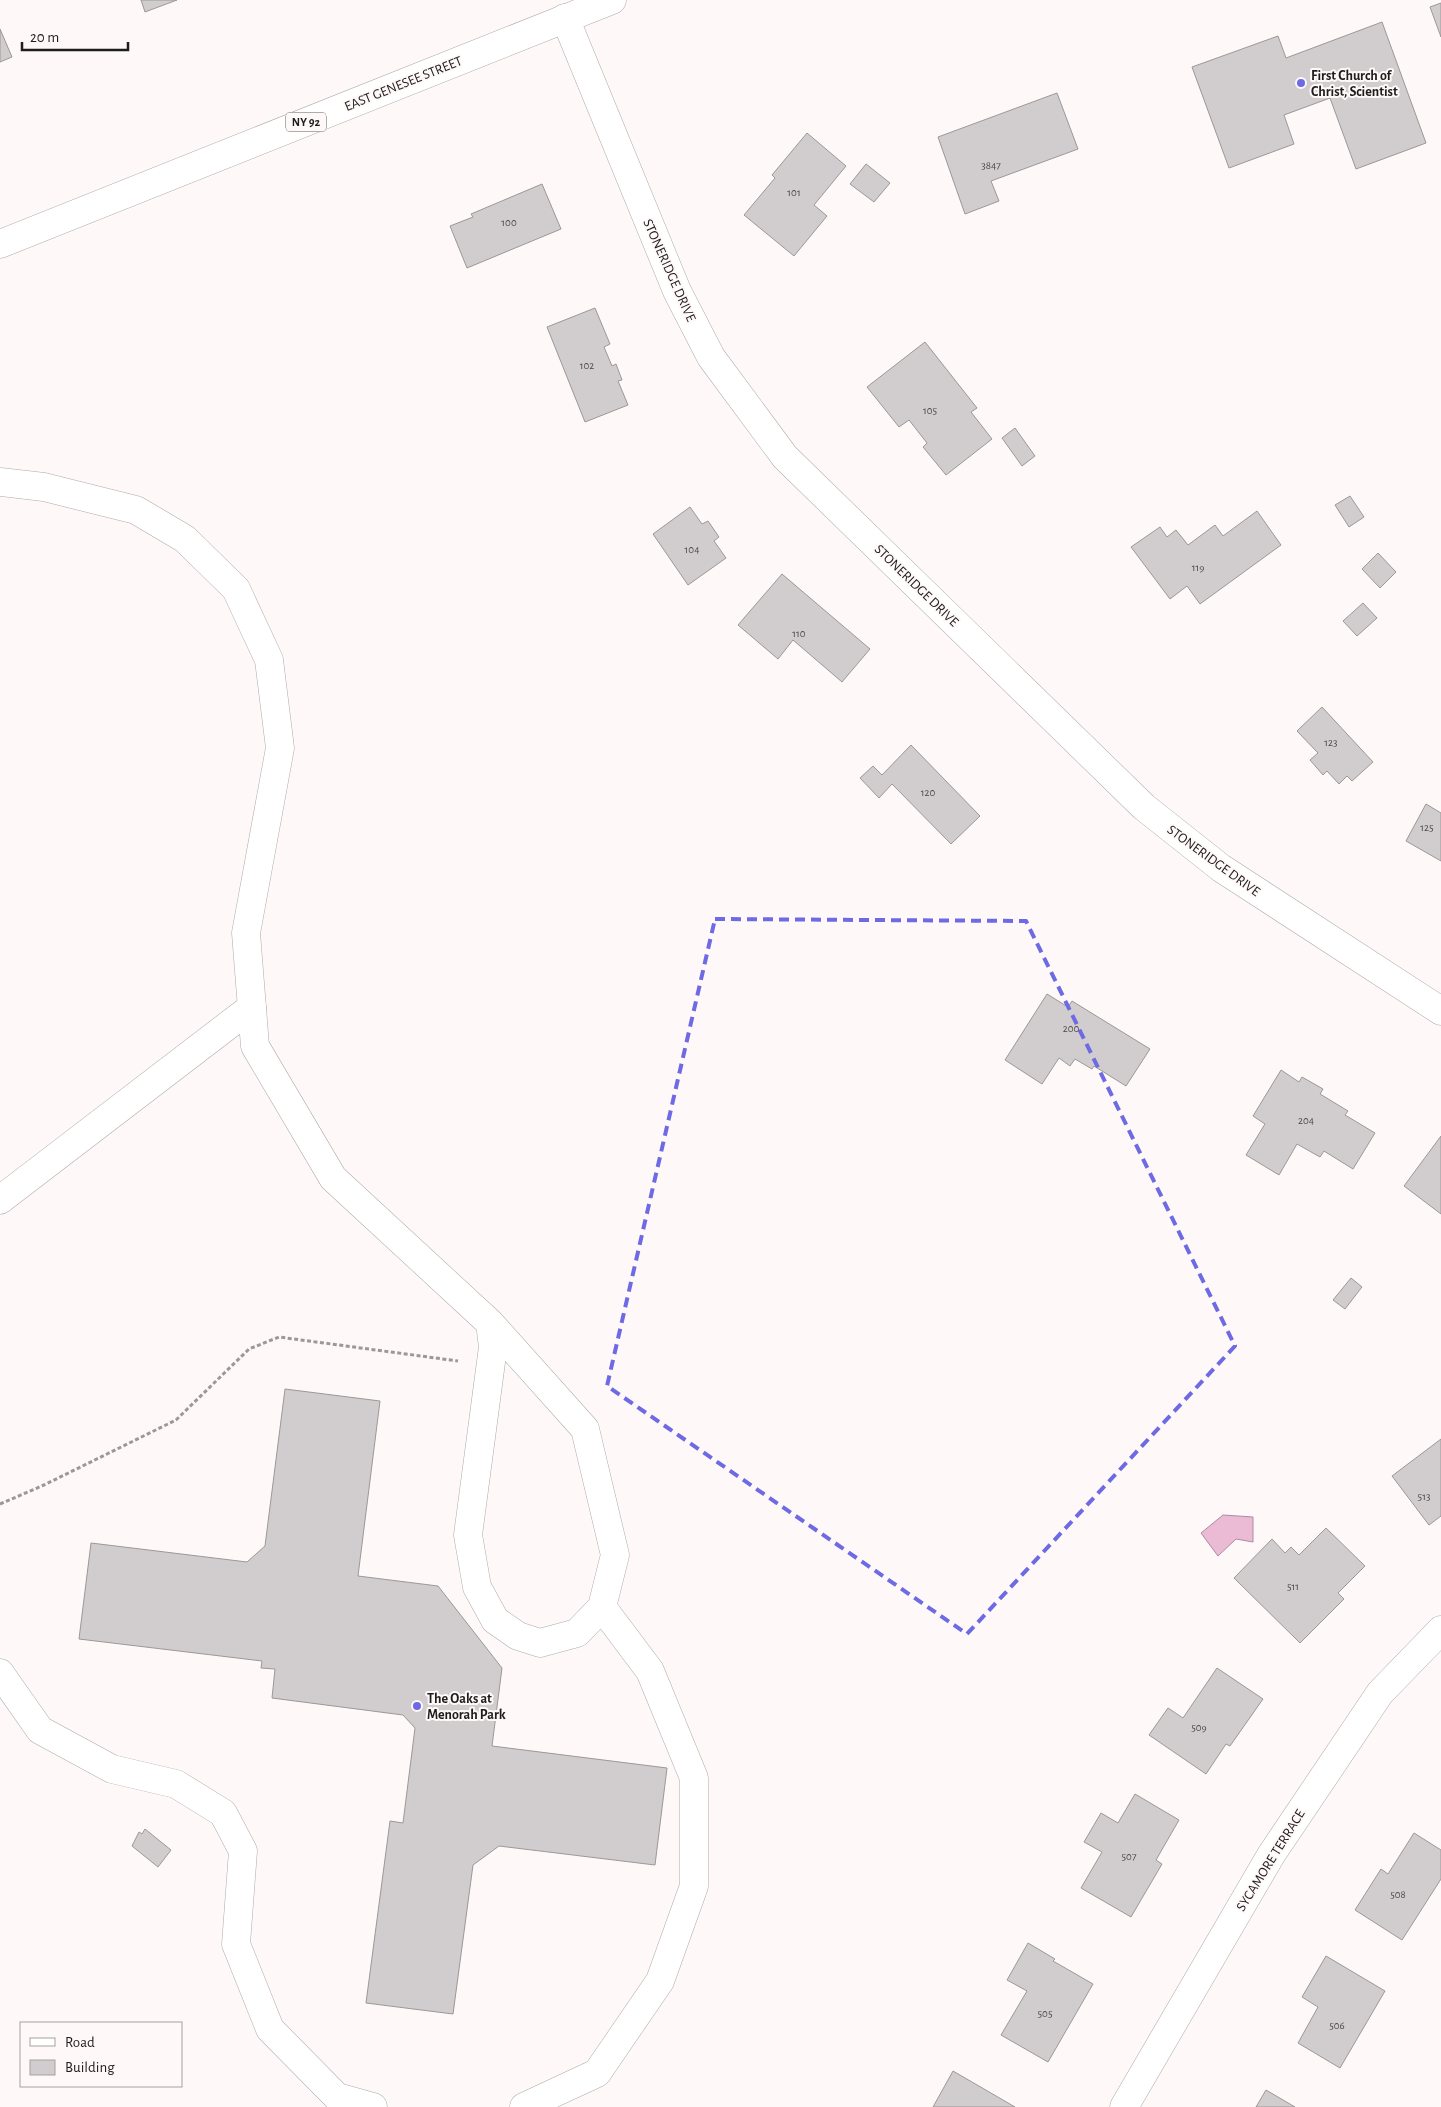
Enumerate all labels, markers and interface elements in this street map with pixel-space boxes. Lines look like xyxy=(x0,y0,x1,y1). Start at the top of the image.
scale bar xyxy=(22,20,129,52)
text: 20 m xyxy=(30,30,59,45)
street label: EAST GENESEE STREET xyxy=(343,54,464,114)
place label: First Church of Christ, Scientist xyxy=(1311,69,1398,99)
marker: First Church of Christ, Scientist xyxy=(1295,77,1307,89)
road number: NY 92 xyxy=(286,112,326,132)
house number: 3847 xyxy=(981,160,1001,171)
house number: 101 xyxy=(787,187,801,198)
house number: 100 xyxy=(501,217,517,228)
street label: STONERIDGE DRIVE xyxy=(640,217,698,324)
house number: 102 xyxy=(580,360,594,371)
house number: 105 xyxy=(923,405,937,416)
street label: STONERIDGE DRIVE xyxy=(872,542,961,629)
house number: 104 xyxy=(685,544,699,555)
house number: 119 xyxy=(1192,562,1204,573)
house number: 110 xyxy=(792,628,806,639)
house number: 123 xyxy=(1324,737,1338,748)
house number: 120 xyxy=(921,787,935,798)
house number: 125 xyxy=(1420,822,1434,833)
street label: STONERIDGE DRIVE xyxy=(1164,823,1263,899)
house number: 200 xyxy=(1063,1023,1080,1034)
house number: 204 xyxy=(1298,1115,1314,1126)
house number: 513 xyxy=(1418,1491,1431,1502)
house number: 511 xyxy=(1287,1581,1299,1592)
place label: The Oaks at Menorah Park xyxy=(427,1692,506,1722)
marker: The Oaks at Menorah Park xyxy=(411,1700,423,1712)
house number: 509 xyxy=(1191,1722,1207,1733)
street label: SYCAMORE TERRACE xyxy=(1234,1807,1308,1914)
house number: 507 xyxy=(1122,1851,1137,1862)
house number: 508 xyxy=(1390,1889,1406,1900)
house number: 505 xyxy=(1037,2008,1053,2019)
house number: 506 xyxy=(1329,2020,1345,2031)
legend xyxy=(20,2022,182,2087)
text: Road xyxy=(65,2035,95,2050)
text: Building xyxy=(65,2060,115,2075)

